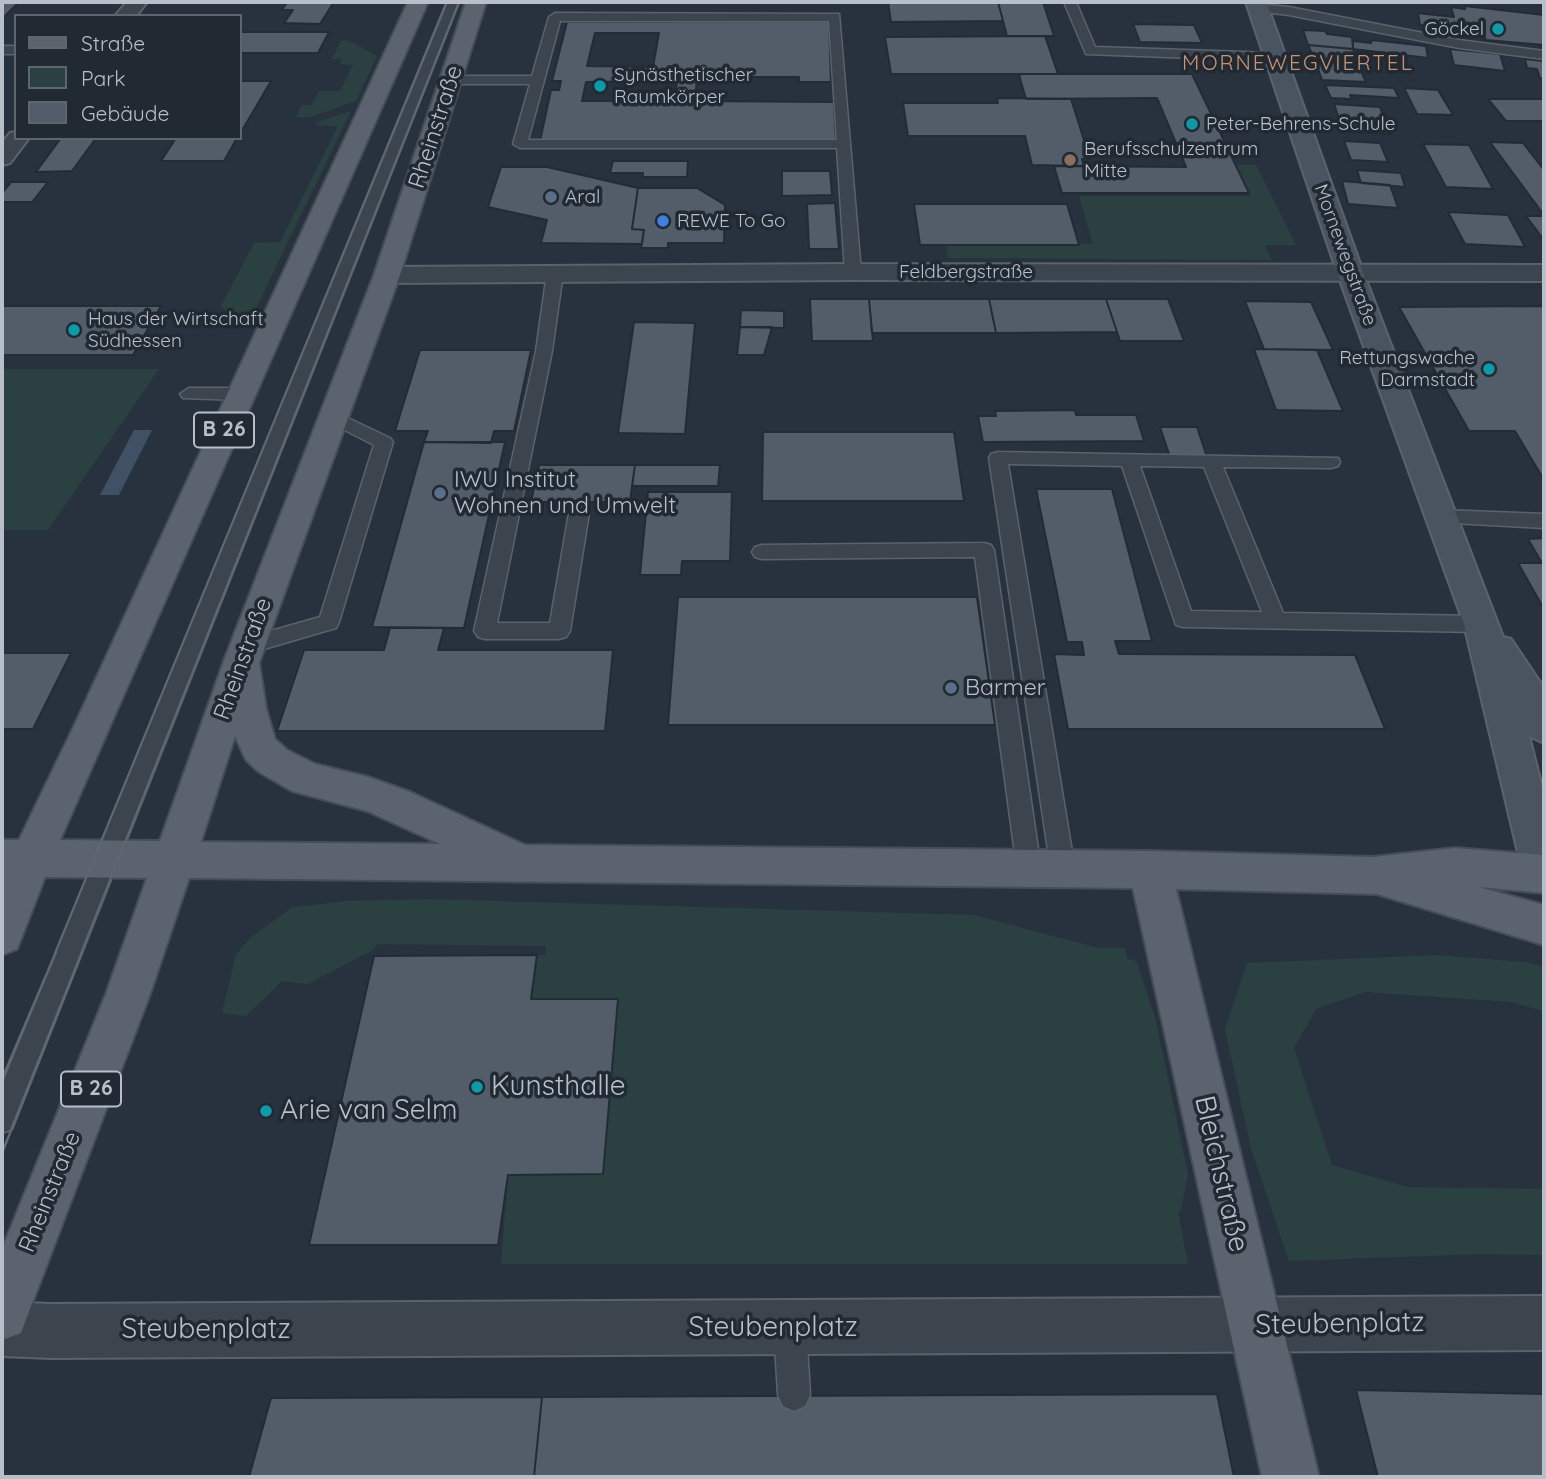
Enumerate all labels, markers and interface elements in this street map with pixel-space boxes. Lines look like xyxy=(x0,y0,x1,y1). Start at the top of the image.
legend xyxy=(14,14,242,140)
place label: Göckel xyxy=(1425,18,1484,40)
marker: Göckel xyxy=(1490,21,1506,37)
text: Straße xyxy=(81,30,145,56)
district label: MORNEWEGVIERTEL xyxy=(1184,51,1412,77)
street label: Rheinstraße xyxy=(403,62,469,192)
place label: Synästhetischer Raumkörper xyxy=(614,64,753,108)
text: Park xyxy=(81,65,125,91)
marker: Synästhetischer Raumkörper xyxy=(592,78,608,94)
text: Gebäude xyxy=(81,100,169,126)
place label: Peter-Behrens-Schule xyxy=(1206,113,1396,135)
marker: Peter-Behrens-Schule xyxy=(1184,116,1200,132)
place label: Berufsschulzentrum Mitte xyxy=(1084,138,1258,182)
marker: Berufsschulzentrum Mitte xyxy=(1062,152,1078,168)
street label: Mornewegstraße xyxy=(1309,181,1381,329)
place label: Aral xyxy=(565,186,600,208)
marker: Aral xyxy=(543,189,559,205)
place label: REWE To Go xyxy=(677,210,785,232)
marker: REWE To Go xyxy=(655,213,671,229)
street label: Feldbergstraße xyxy=(899,261,1033,283)
place label: Haus der Wirtschaft Südhessen xyxy=(88,308,264,352)
marker: Haus der Wirtschaft Südhessen xyxy=(66,322,82,338)
place label: Rettungswache Darmstadt xyxy=(1339,347,1475,391)
marker: Rettungswache Darmstadt xyxy=(1481,361,1497,377)
road number: B 26 xyxy=(194,412,254,448)
place label: IWU Institut Wohnen und Umwelt xyxy=(454,466,676,520)
marker: IWU Institut Wohnen und Umwelt xyxy=(432,485,448,501)
street label: Rheinstraße xyxy=(208,594,278,724)
place label: Barmer xyxy=(965,674,1046,702)
marker: Barmer xyxy=(943,680,959,696)
place label: Kunsthalle xyxy=(491,1070,626,1104)
road number: B 26 xyxy=(61,1072,121,1106)
marker: Kunsthalle xyxy=(469,1079,485,1095)
street label: Bleichstraße xyxy=(1187,1093,1255,1255)
place label: Arie van Selm xyxy=(280,1094,457,1128)
marker: Arie van Selm xyxy=(258,1103,274,1119)
street label: Rheinstraße xyxy=(13,1128,87,1256)
street label: Steubenplatz xyxy=(1255,1306,1425,1342)
street label: Steubenplatz xyxy=(688,1311,858,1345)
street label: Steubenplatz xyxy=(121,1313,291,1347)

